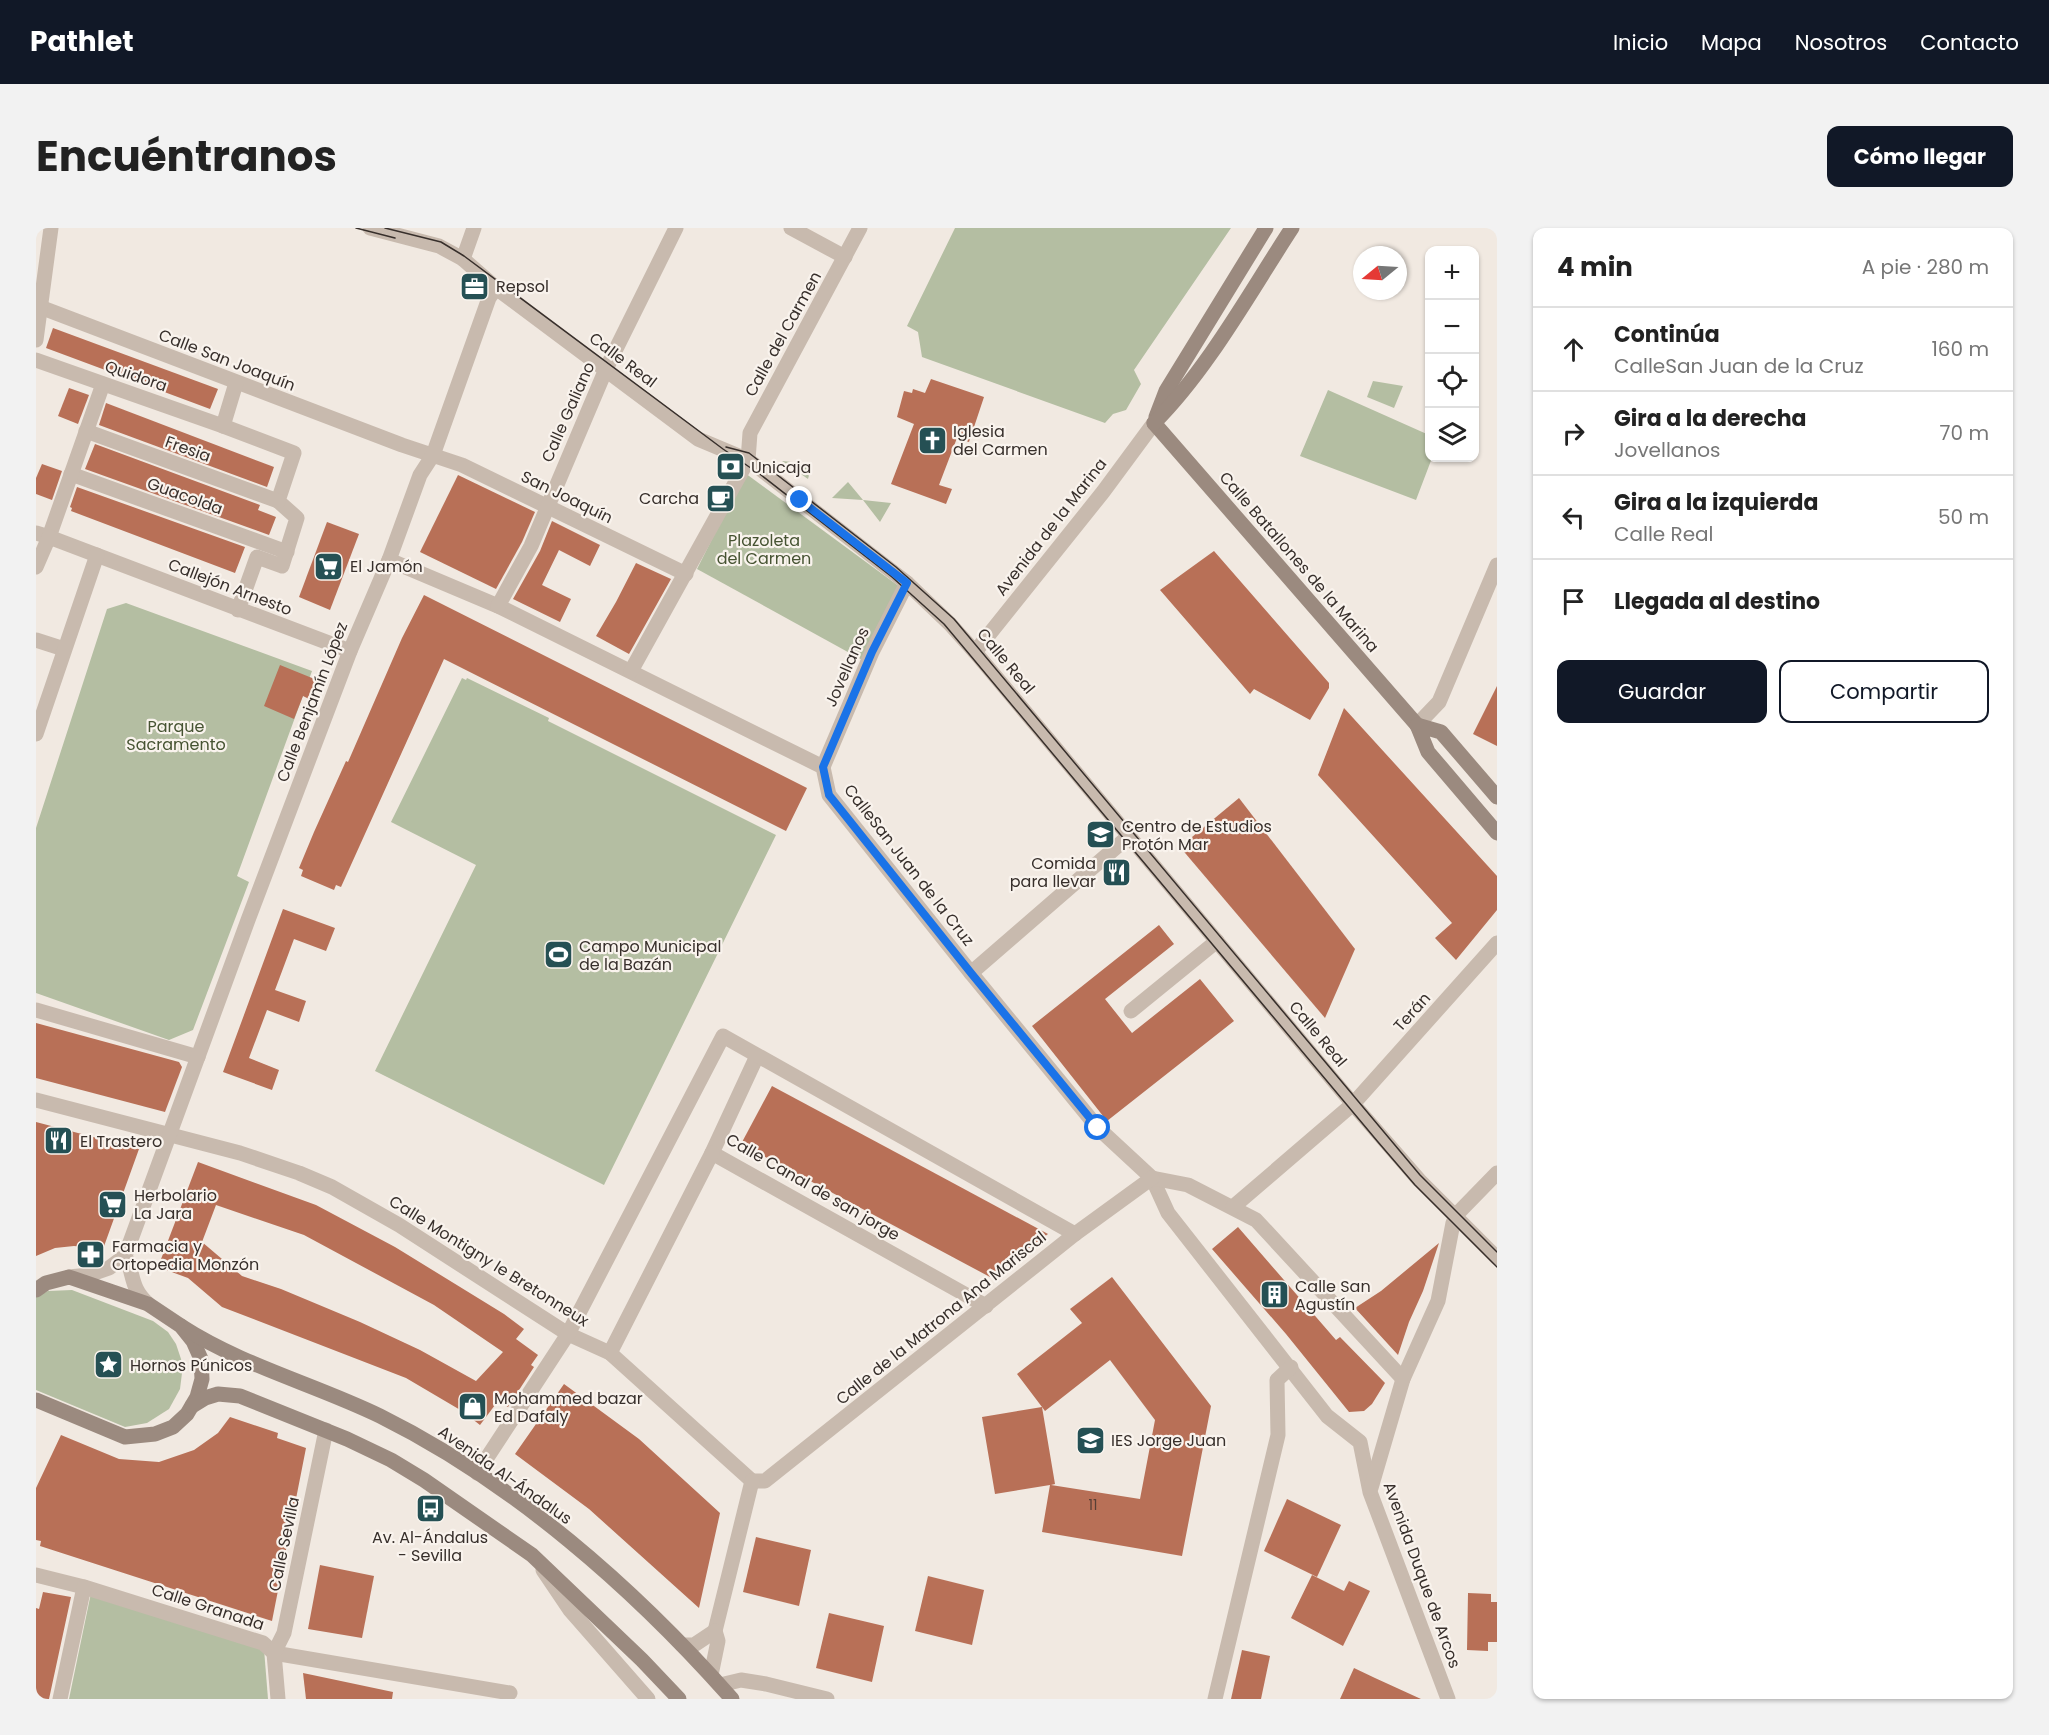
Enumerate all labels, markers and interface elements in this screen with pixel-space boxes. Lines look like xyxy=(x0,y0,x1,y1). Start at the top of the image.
text: Pathlet xyxy=(30,22,134,61)
text: Inicio xyxy=(1613,28,1668,57)
text: Mapa xyxy=(1701,28,1762,57)
text: Nosotros xyxy=(1795,28,1887,57)
text: Contacto xyxy=(1920,28,2019,57)
button: Cómo llegar xyxy=(1827,126,2013,187)
text: Encuéntranos xyxy=(36,127,337,186)
north arrow xyxy=(1353,246,1407,300)
map controls xyxy=(1425,246,1479,462)
button: + xyxy=(1425,246,1479,300)
text: 4 min xyxy=(1557,249,1633,285)
text: A pie · 280 m xyxy=(1862,253,1989,281)
street label: Calle del Carmen xyxy=(739,267,827,401)
office icon: Repsol xyxy=(459,270,491,302)
place label: Repsol xyxy=(496,275,549,298)
button: − xyxy=(1425,300,1479,354)
text: Continúa xyxy=(1614,319,1720,350)
street label: Calle San Joaquín xyxy=(155,323,299,397)
street label: Calle Real xyxy=(584,327,662,393)
icon: ahead xyxy=(1557,333,1590,366)
text: 160 m xyxy=(1931,335,1989,363)
text: CalleSan Juan de la Cruz xyxy=(1614,352,1864,380)
button: locate xyxy=(1425,354,1479,408)
street label: Quidora xyxy=(102,355,170,397)
street label: Calle Galiano xyxy=(536,358,600,466)
text: Gira a la derecha xyxy=(1614,403,1807,434)
button: layers xyxy=(1425,408,1479,462)
icon: right xyxy=(1557,417,1590,450)
text: 70 m xyxy=(1940,419,1989,447)
place label: Iglesia del Carmen xyxy=(953,420,1048,461)
church icon: Iglesia del Carmen xyxy=(916,424,948,456)
street label: Fresia xyxy=(162,430,214,468)
text: Jovellanos xyxy=(1614,436,1720,464)
bank icon: Unicaja xyxy=(714,451,746,483)
street label: Avenida de la Marina xyxy=(990,453,1112,601)
place label: Unicaja xyxy=(751,456,811,479)
street label: San Joaquín xyxy=(517,465,617,529)
street label: Calle Batallones de la Marina xyxy=(1214,467,1384,657)
street label: Guacolda xyxy=(144,472,226,520)
cafe icon: Carcha xyxy=(704,482,736,514)
route end xyxy=(786,486,812,512)
place label: Carcha xyxy=(639,487,699,510)
text: Gira a la izquierda xyxy=(1614,487,1818,518)
icon: left xyxy=(1557,501,1590,534)
text: 50 m xyxy=(1938,503,1989,531)
text: Calle Real xyxy=(1614,520,1714,548)
park label: Plazoleta del Carmen xyxy=(717,529,811,570)
supermarket icon: El Jamón xyxy=(313,550,345,582)
street label: Callejón Arnesto xyxy=(165,553,295,621)
place label: El Jamón xyxy=(350,555,423,578)
icon: arrive xyxy=(1557,585,1590,618)
text: Llegada al destino xyxy=(1614,586,1820,617)
street label: Calle Benjamín López xyxy=(271,618,353,786)
street label: Jovellanos xyxy=(819,623,875,711)
street label: Calle Real xyxy=(972,623,1040,699)
button: Guardar xyxy=(1557,660,1767,723)
button: Compartir xyxy=(1779,660,1989,723)
park label: Parque Sacramento xyxy=(126,715,226,756)
street label: CalleSan Juan de la Cruz xyxy=(838,779,980,951)
place label: Centro de Estudios Protón Mar xyxy=(1122,815,1272,856)
school or university icon: Centro de Estudios Protón Mar xyxy=(1085,819,1117,851)
place label: Comida para llevar xyxy=(1010,852,1096,893)
restaurant icon: Comida para llevar xyxy=(1101,856,1133,888)
place label: Campo Municipal de la Bazán xyxy=(579,935,721,976)
sports icon: Campo Municipal de la Bazán xyxy=(542,939,574,971)
street label: Terán xyxy=(1388,987,1436,1037)
street label: Calle Real xyxy=(1284,996,1352,1072)
route start xyxy=(1084,1114,1110,1140)
restaurant icon: El Trastero xyxy=(43,1125,75,1157)
street label: Calle Canal de san jorge xyxy=(722,1128,904,1246)
place label: El Trastero xyxy=(80,1130,162,1153)
place label: Herbolario La Jara xyxy=(134,1184,217,1225)
supermarket icon: Herbolario La Jara xyxy=(97,1188,129,1220)
street label: Calle Montigny le Bretonneux xyxy=(385,1190,594,1332)
street label: Calle de la Matrona Ana Mariscal xyxy=(831,1226,1051,1410)
place label: Farmacia y Ortopedia Monzón xyxy=(112,1235,259,1276)
pharmacy icon: Farmacia y Ortopedia Monzón xyxy=(75,1239,107,1271)
place label: Calle San Agustín xyxy=(1295,1275,1371,1316)
building icon: Calle San Agustín xyxy=(1258,1279,1290,1311)
place icon: Hornos Púnicos xyxy=(93,1349,125,1381)
place label: Hornos Púnicos xyxy=(130,1354,252,1377)
place label: Mohammed bazar Ed Dafaly xyxy=(494,1387,643,1428)
shop icon: Mohammed bazar Ed Dafaly xyxy=(457,1391,489,1423)
street label: Avenida Al-Ándalus xyxy=(433,1420,577,1530)
school or university icon: IES Jorge Juan xyxy=(1074,1424,1106,1456)
place label: IES Jorge Juan xyxy=(1111,1429,1226,1452)
street label: Avenida Duque de Arcos xyxy=(1378,1479,1466,1671)
bus stop icon: Av. Al-Ándalus - Sevilla xyxy=(414,1493,446,1525)
street label: Calle Sevilla xyxy=(263,1495,305,1593)
house number: 11 xyxy=(1089,1495,1097,1515)
place label: Av. Al-Ándalus - Sevilla xyxy=(372,1526,488,1567)
street label: Calle Granada xyxy=(149,1578,267,1636)

